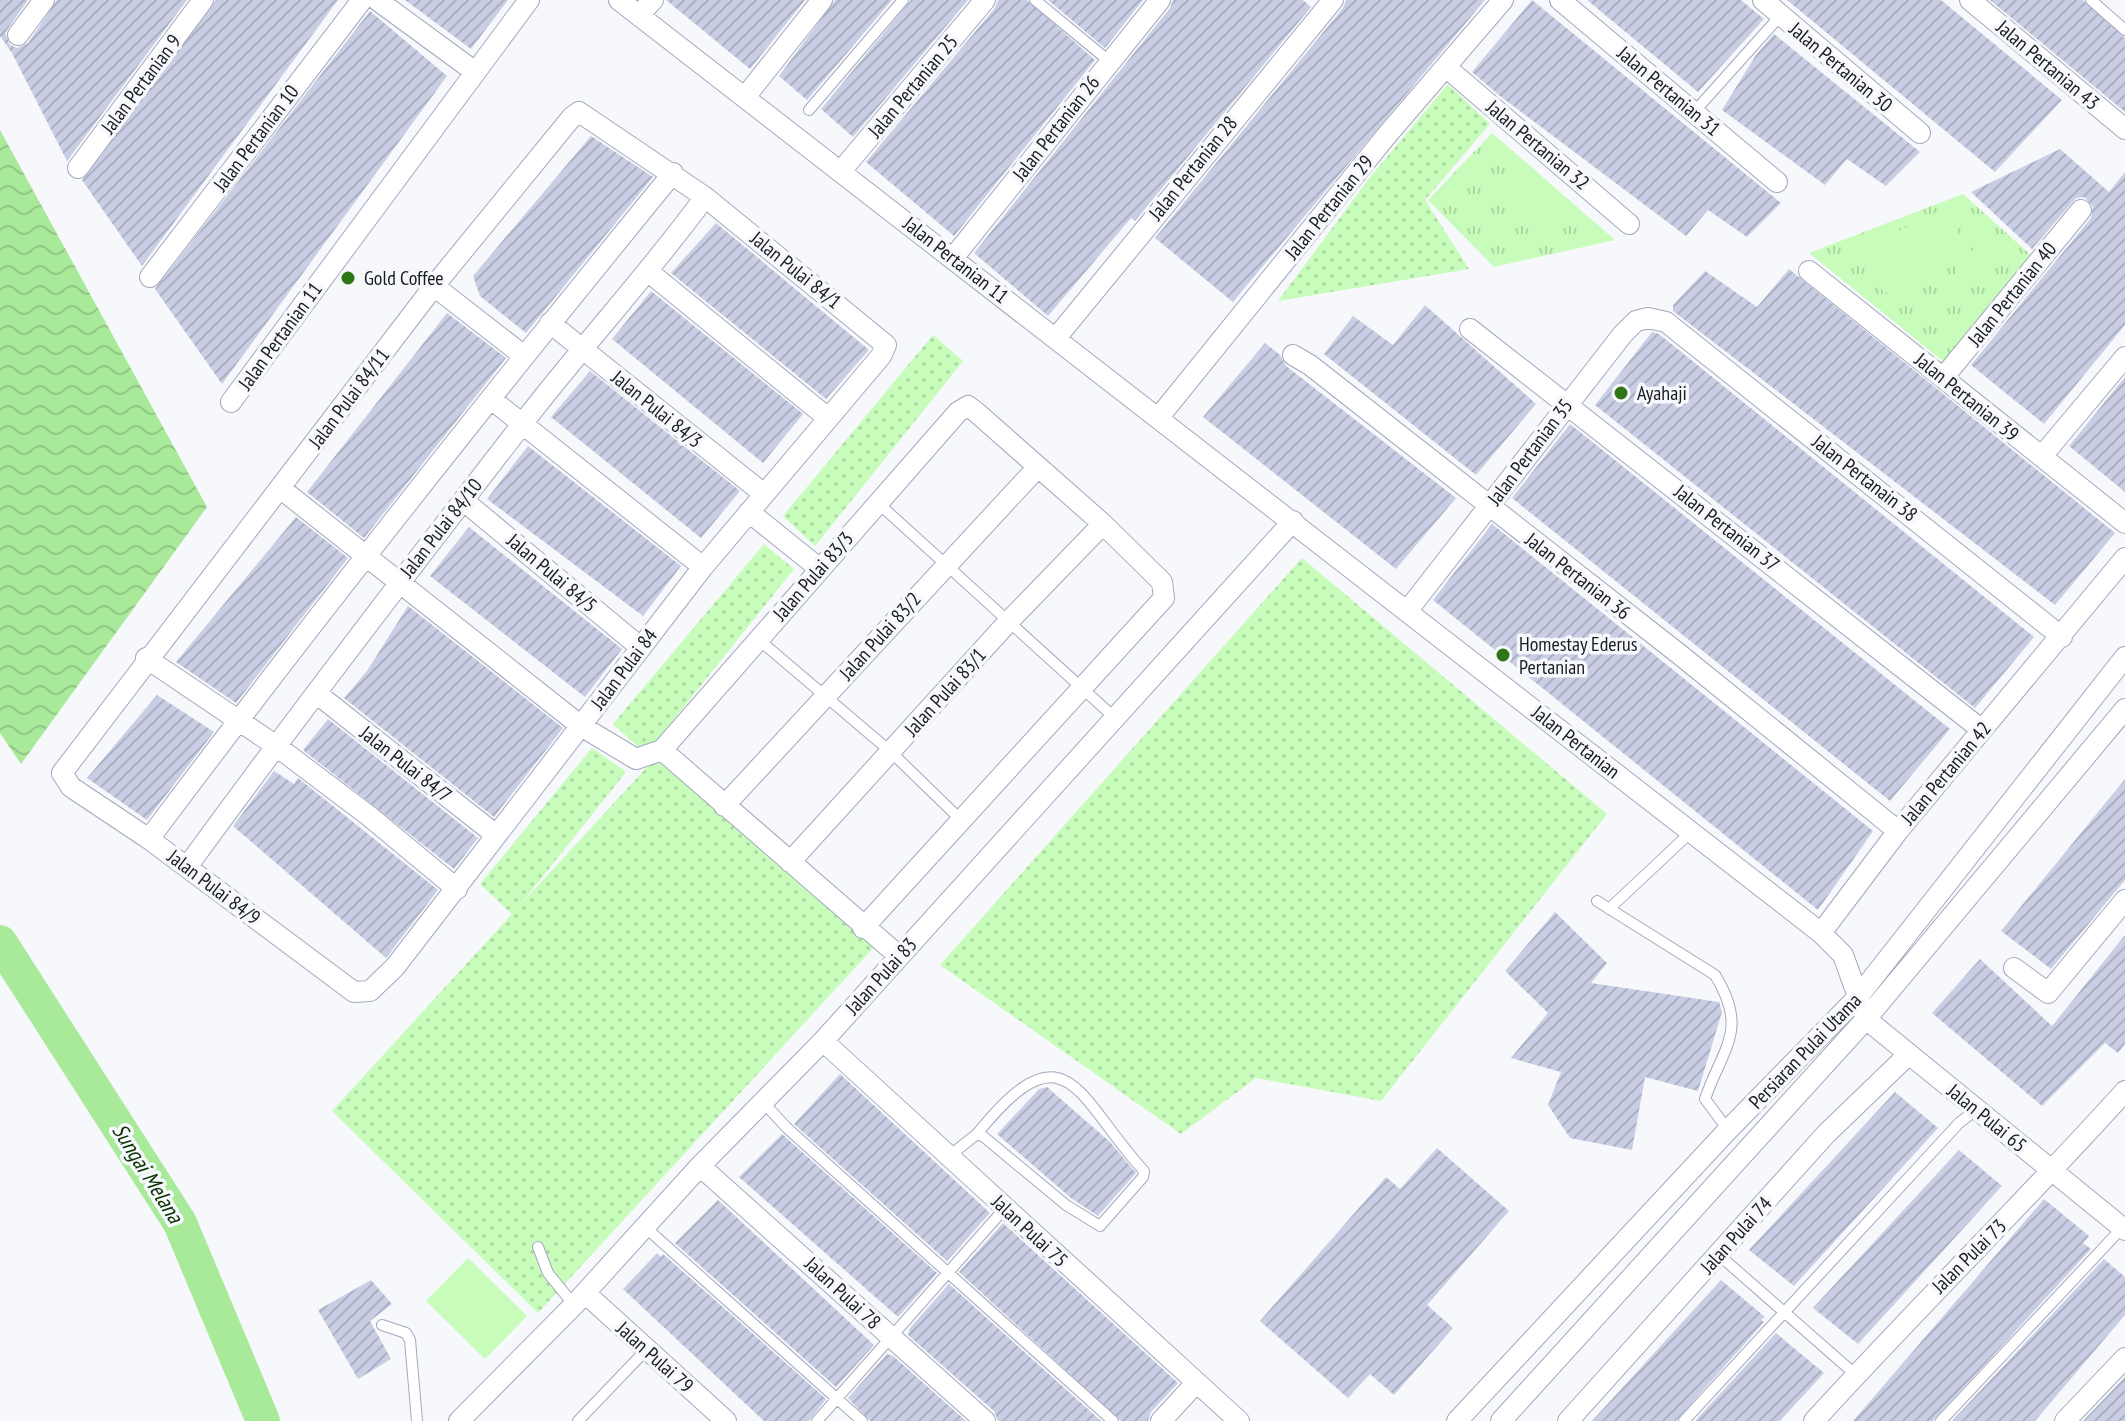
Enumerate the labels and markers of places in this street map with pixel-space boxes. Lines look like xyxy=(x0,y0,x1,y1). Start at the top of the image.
place label: Gold Coffee xyxy=(364,265,444,291)
marker: Gold Coffee xyxy=(339,269,357,287)
place label: Ayahaji xyxy=(1637,380,1687,406)
marker: Ayahaji xyxy=(1612,384,1630,402)
place label: Homestay Ederus Pertanian xyxy=(1519,631,1638,680)
marker: Homestay Ederus Pertanian xyxy=(1494,646,1512,664)

